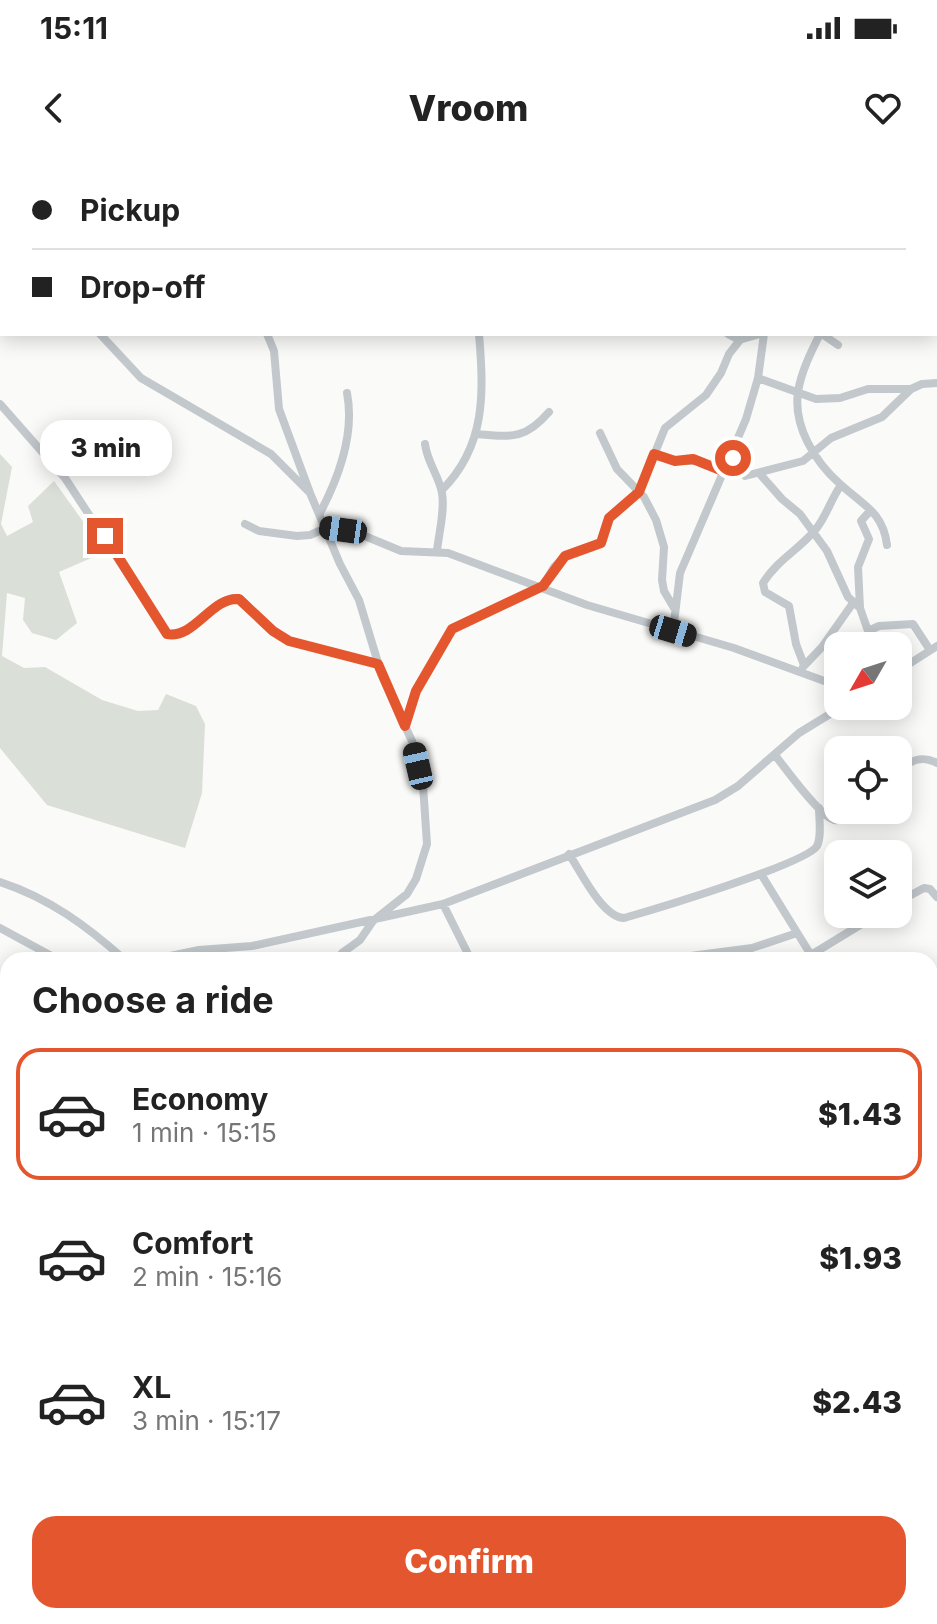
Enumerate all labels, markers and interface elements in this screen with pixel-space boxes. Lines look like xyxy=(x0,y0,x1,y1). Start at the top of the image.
text: 15:11 xyxy=(40,10,108,46)
icon: back xyxy=(32,86,76,130)
text: Vroom xyxy=(409,86,528,130)
icon: heart xyxy=(861,86,905,130)
text: Pickup xyxy=(80,192,180,228)
text: Drop-off xyxy=(80,269,206,305)
callout: 3 min xyxy=(39,420,171,476)
text: 3 min xyxy=(71,432,141,463)
route start xyxy=(715,440,751,476)
car xyxy=(318,515,368,545)
route end xyxy=(87,518,123,554)
car xyxy=(647,613,699,649)
north arrow xyxy=(824,632,912,720)
map controls xyxy=(824,632,912,928)
button: locate xyxy=(824,736,912,824)
car xyxy=(401,740,435,792)
button: layers xyxy=(824,840,912,928)
text: Choose a ride xyxy=(32,978,274,1022)
icon: car xyxy=(36,1078,108,1150)
text: Economy xyxy=(132,1081,268,1117)
text: $1.43 xyxy=(818,1096,902,1132)
text: 1 min · 15:15 xyxy=(132,1117,277,1148)
icon: car xyxy=(36,1222,108,1294)
text: Comfort xyxy=(132,1225,253,1261)
text: $1.93 xyxy=(819,1240,902,1276)
text: 2 min · 15:16 xyxy=(132,1261,282,1292)
icon: car xyxy=(36,1366,108,1438)
text: XL xyxy=(132,1369,171,1405)
text: $2.43 xyxy=(812,1384,902,1420)
text: 3 min · 15:17 xyxy=(132,1405,281,1436)
button: Confirm xyxy=(32,1516,906,1608)

